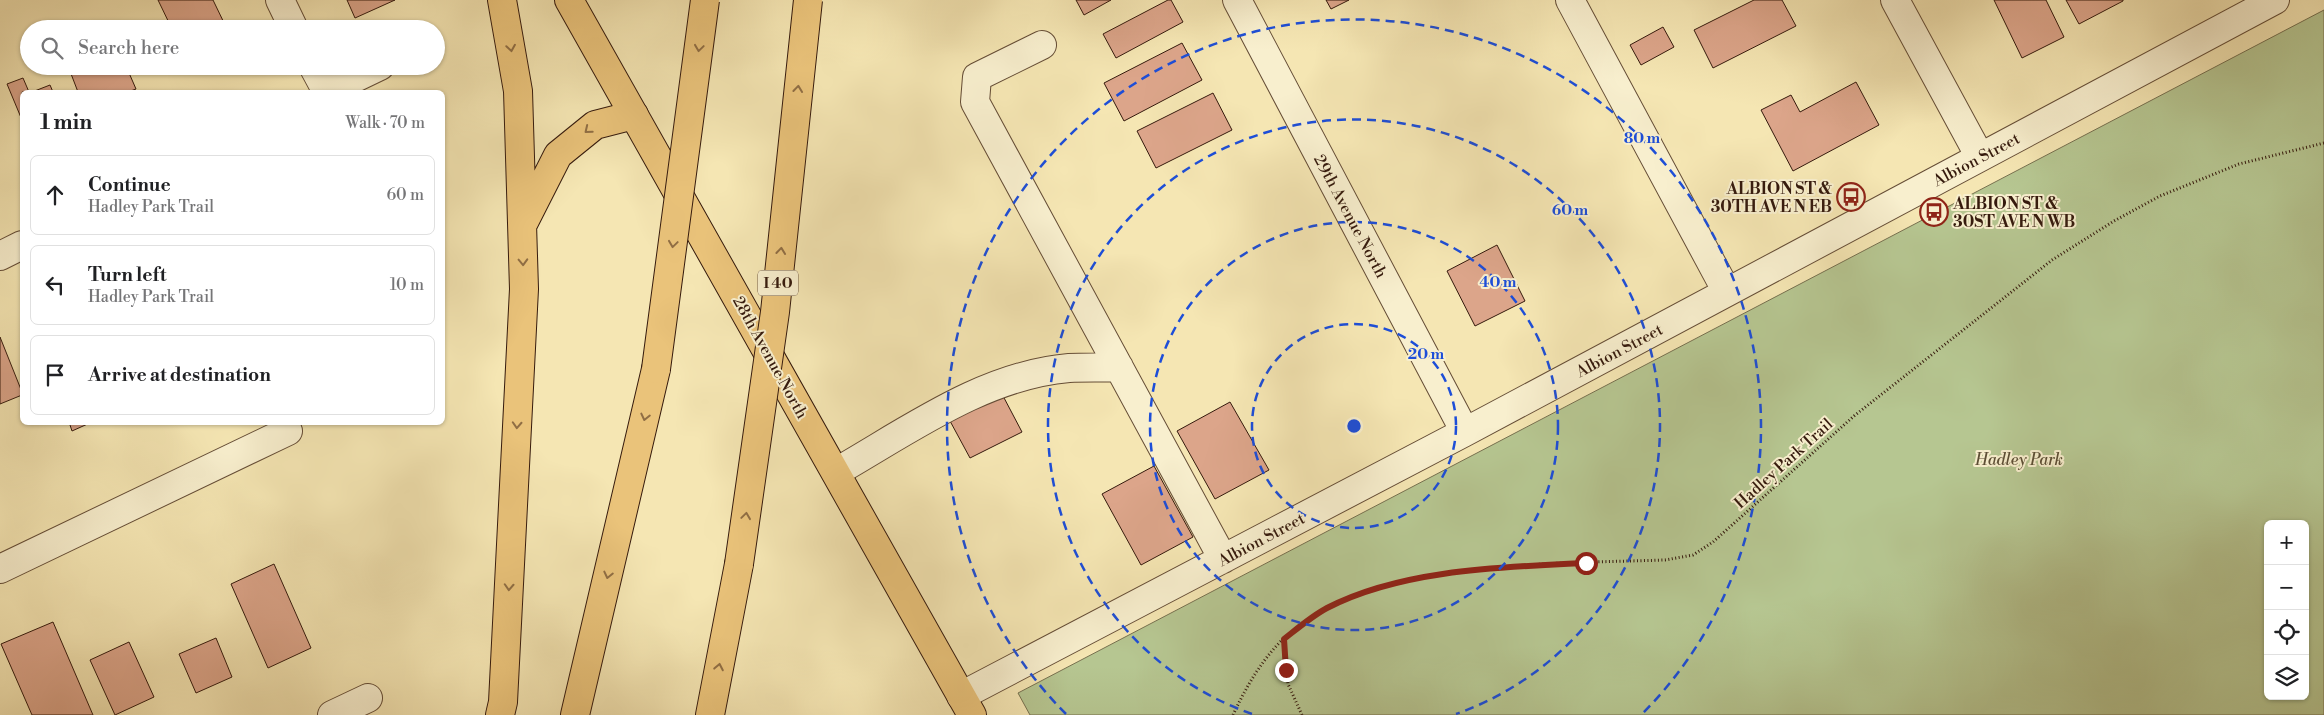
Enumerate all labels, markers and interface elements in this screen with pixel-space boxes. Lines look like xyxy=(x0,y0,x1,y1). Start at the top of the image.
search box xyxy=(20,20,445,75)
icon: search xyxy=(38,34,66,62)
text: Search here xyxy=(78,36,179,60)
one-way arrow xyxy=(505,44,515,52)
one-way arrow xyxy=(694,44,704,53)
one-way arrow xyxy=(793,85,804,93)
text: 1 min xyxy=(40,110,92,136)
text: Walk · 70 m xyxy=(345,113,425,133)
one-way arrow xyxy=(585,124,594,132)
text: 80 m xyxy=(1624,129,1661,148)
street label: Albion Street xyxy=(1929,129,2024,192)
street label: 29th Avenue North xyxy=(1309,151,1391,282)
text: Continue xyxy=(88,173,171,197)
place label: ALBION ST & 30TH AVE N EB xyxy=(1711,179,1833,217)
icon: ahead xyxy=(41,181,69,209)
bus stop icon: ALBION ST & 30TH AVE N EB xyxy=(1836,182,1866,212)
text: 60 m xyxy=(386,185,424,205)
place label: ALBION ST & 30ST AVE N WB xyxy=(1952,194,2075,232)
text: Hadley Park Trail xyxy=(88,197,214,217)
bus stop icon: ALBION ST & 30ST AVE N WB xyxy=(1919,197,1949,227)
text: 60 m xyxy=(1552,201,1589,220)
one-way arrow xyxy=(668,240,678,248)
one-way arrow xyxy=(775,247,786,255)
one-way arrow xyxy=(518,259,529,267)
text: Turn left xyxy=(88,263,167,287)
road number: I 40 xyxy=(758,270,798,296)
icon: left xyxy=(41,271,69,299)
text: 40 m xyxy=(1479,273,1517,292)
text: 10 m xyxy=(390,275,424,295)
text: Hadley Park Trail xyxy=(88,287,214,307)
street label: 28th Avenue North xyxy=(728,293,812,423)
street label: Albion Street xyxy=(1572,320,1667,383)
text: 20 m xyxy=(1408,345,1445,364)
icon: arrive xyxy=(41,361,69,389)
text: Arrive at destination xyxy=(88,363,271,387)
one-way arrow xyxy=(640,412,651,421)
street label: Hadley Park Trail xyxy=(1730,414,1837,513)
centre of rings xyxy=(1345,417,1363,435)
one-way arrow xyxy=(512,421,523,429)
park label: Hadley Park xyxy=(1974,450,2063,470)
street label: Albion Street xyxy=(1214,509,1309,572)
one-way arrow xyxy=(740,512,751,520)
map controls xyxy=(2264,520,2309,700)
button: + xyxy=(2264,520,2309,565)
route start xyxy=(1575,552,1598,575)
button: − xyxy=(2264,565,2309,610)
one-way arrow xyxy=(603,571,614,580)
one-way arrow xyxy=(504,583,515,591)
button: locate xyxy=(2264,610,2309,655)
button: layers xyxy=(2264,655,2309,700)
route end xyxy=(1275,659,1298,682)
one-way arrow xyxy=(713,663,724,672)

